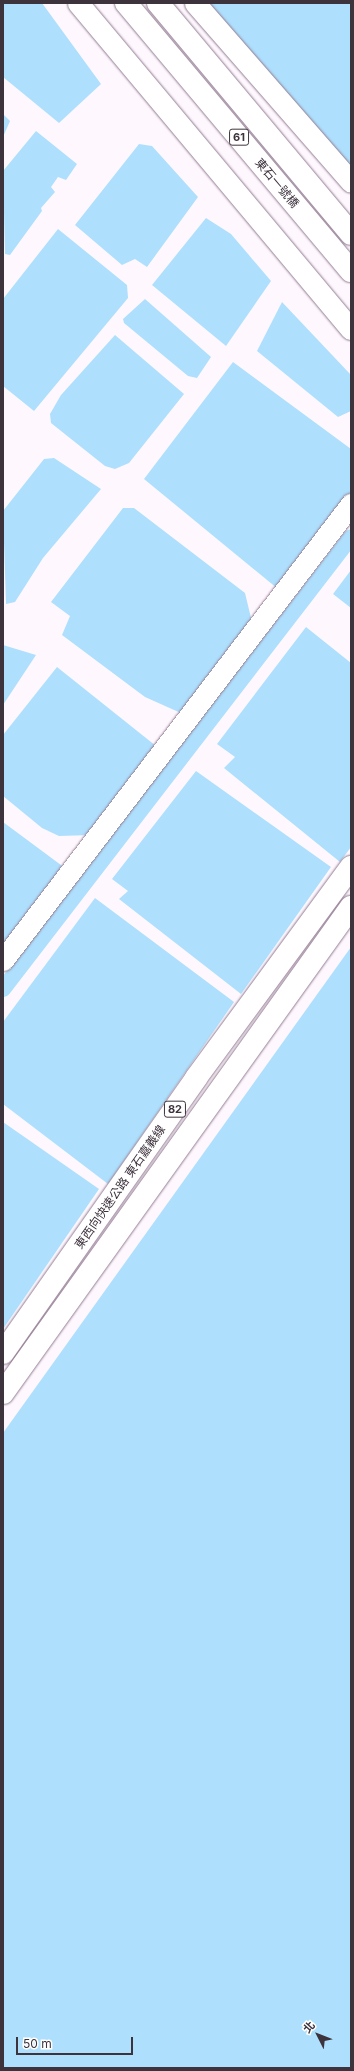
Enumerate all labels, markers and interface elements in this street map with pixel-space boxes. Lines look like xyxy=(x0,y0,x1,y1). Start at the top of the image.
road number: 61 xyxy=(229,128,249,146)
street label: 東石一號橋 xyxy=(252,155,302,211)
road number: 82 xyxy=(163,1100,187,1118)
street label: 東西向快速公路 東石嘉義線 xyxy=(72,1123,168,1251)
north arrow xyxy=(298,2015,338,2055)
text: 北 xyxy=(300,2018,318,2036)
scale bar xyxy=(18,2029,135,2055)
text: 50 m xyxy=(23,2036,52,2051)

